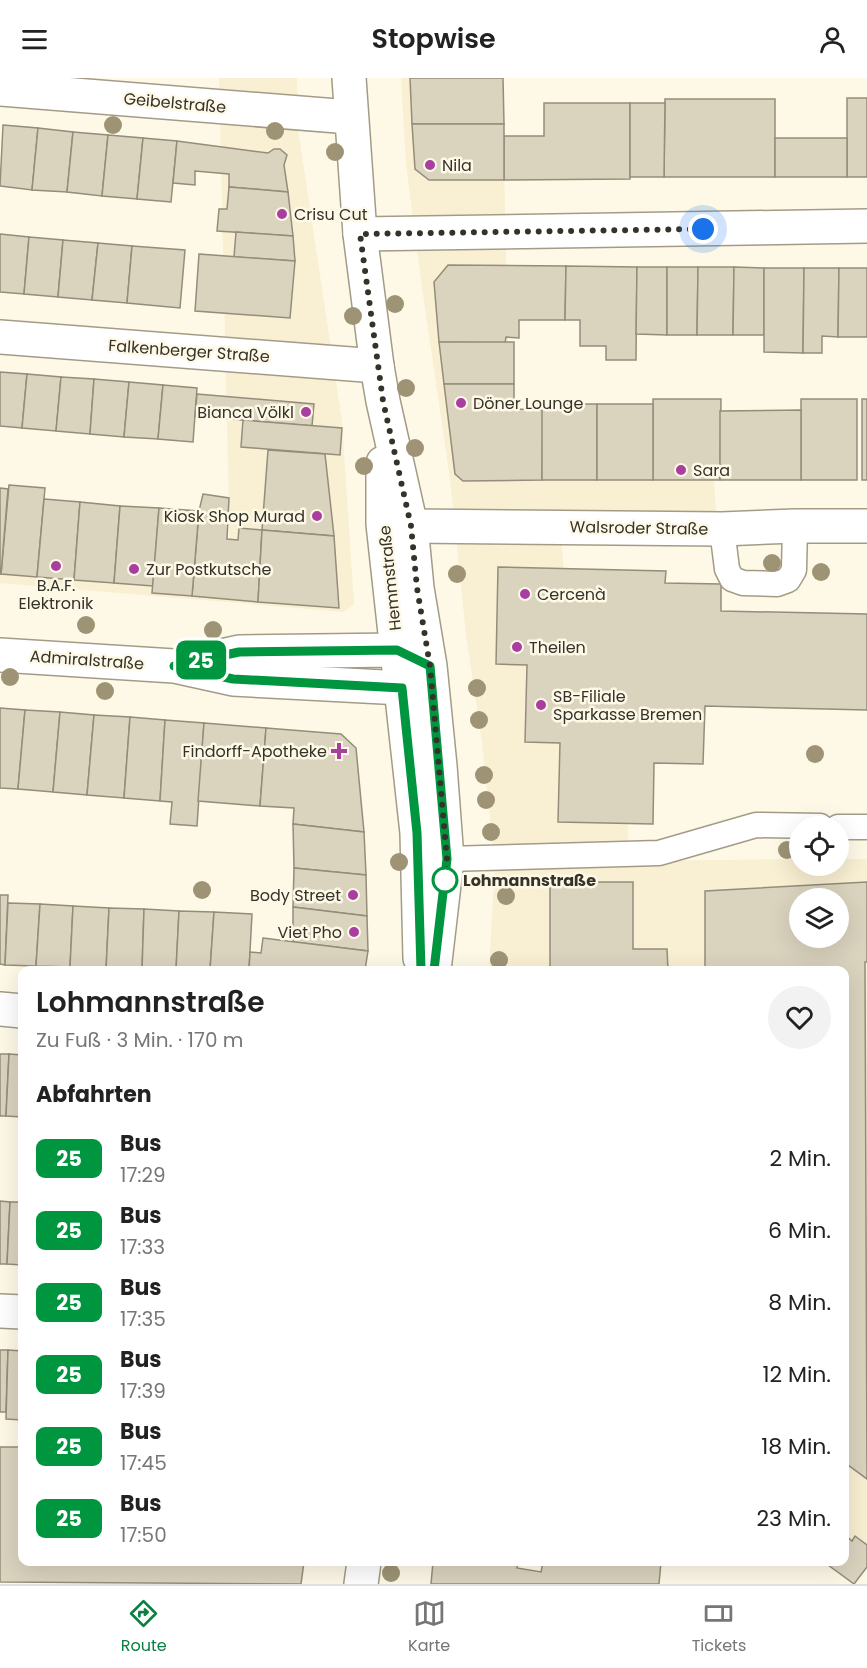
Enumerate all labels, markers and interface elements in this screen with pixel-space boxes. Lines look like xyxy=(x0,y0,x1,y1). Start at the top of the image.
text: Stopwise xyxy=(371,20,496,57)
icon: menu xyxy=(18,23,51,56)
icon: person xyxy=(816,23,849,56)
street label: Geibelstraße xyxy=(123,87,227,119)
place label: Nila xyxy=(442,154,472,177)
marker: Nila xyxy=(423,158,437,172)
place label: Crisu Cut xyxy=(294,203,368,226)
marker: Crisu Cut xyxy=(275,207,289,221)
your location xyxy=(688,214,718,244)
street label: Falkenberger Straße xyxy=(108,334,271,368)
place label: Döner Lounge xyxy=(473,392,583,415)
marker: Döner Lounge xyxy=(454,396,468,410)
place label: Bianca Völkl xyxy=(197,401,294,424)
marker: Bianca Völkl xyxy=(299,405,313,419)
place label: Sara xyxy=(693,459,730,482)
marker: Sara xyxy=(674,463,688,477)
place label: Kiosk Shop Murad xyxy=(164,505,305,528)
marker: Kiosk Shop Murad xyxy=(310,509,324,523)
street label: Walsroder Straße xyxy=(569,515,709,541)
street label: Hemmstraße xyxy=(373,524,407,632)
place label: Zur Postkutsche xyxy=(146,558,271,581)
marker: B.A.F. Elektronik xyxy=(49,559,63,573)
marker: Zur Postkutsche xyxy=(127,562,141,576)
place label: B.A.F. Elektronik xyxy=(19,574,94,615)
place label: Cercenà xyxy=(537,583,606,606)
marker: Cercenà xyxy=(518,587,532,601)
place label: Theilen xyxy=(529,636,586,659)
line badge: 25 xyxy=(174,640,228,680)
marker: Theilen xyxy=(510,640,524,654)
street label: Admiralstraße xyxy=(29,645,145,675)
text: 25 xyxy=(188,646,214,675)
place label: SB-Filiale Sparkasse Bremen xyxy=(553,685,702,726)
marker: SB-Filiale Sparkasse Bremen xyxy=(534,698,548,712)
place label: Findorff-Apotheke xyxy=(182,740,327,763)
marker: Findorff-Apotheke xyxy=(332,744,346,758)
map controls xyxy=(789,816,849,948)
button: locate xyxy=(789,816,849,876)
marker: Lohmannstraße xyxy=(432,867,458,893)
place label: Lohmannstraße xyxy=(463,869,596,892)
place label: Body Street xyxy=(250,884,341,907)
marker: Body Street xyxy=(346,888,360,902)
button: layers xyxy=(789,888,849,948)
place label: Viet Pho xyxy=(277,921,342,944)
marker: Viet Pho xyxy=(347,925,361,939)
text: Lohmannstraße xyxy=(36,983,265,1022)
button: heart xyxy=(768,986,831,1049)
text: Zu Fuß · 3 Min. · 170 m xyxy=(36,1026,243,1054)
text: Abfahrten xyxy=(36,1079,152,1110)
text: Bus xyxy=(120,1128,162,1159)
text: 2 Min. xyxy=(769,1143,831,1174)
text: 25 xyxy=(56,1144,82,1173)
text: 17:29 xyxy=(120,1161,166,1189)
text: Bus xyxy=(120,1200,162,1231)
text: 6 Min. xyxy=(768,1215,831,1246)
text: 25 xyxy=(56,1216,82,1245)
text: 17:33 xyxy=(120,1233,165,1261)
text: Bus xyxy=(120,1272,162,1303)
text: 8 Min. xyxy=(768,1287,831,1318)
text: 25 xyxy=(56,1288,82,1317)
text: 17:35 xyxy=(120,1305,166,1333)
text: Bus xyxy=(120,1344,162,1375)
text: 12 Min. xyxy=(762,1359,831,1390)
text: 25 xyxy=(56,1360,82,1389)
text: 17:39 xyxy=(120,1377,166,1405)
text: Bus xyxy=(120,1416,162,1447)
text: 18 Min. xyxy=(761,1431,831,1462)
text: 25 xyxy=(56,1432,82,1461)
text: 17:45 xyxy=(120,1449,167,1477)
text: Bus xyxy=(120,1488,162,1519)
text: 23 Min. xyxy=(756,1503,831,1534)
text: 25 xyxy=(56,1504,82,1533)
text: 17:50 xyxy=(120,1521,167,1549)
tab: Route xyxy=(121,1597,167,1658)
tab: Karte xyxy=(408,1597,450,1658)
tab: Tickets xyxy=(692,1597,746,1658)

